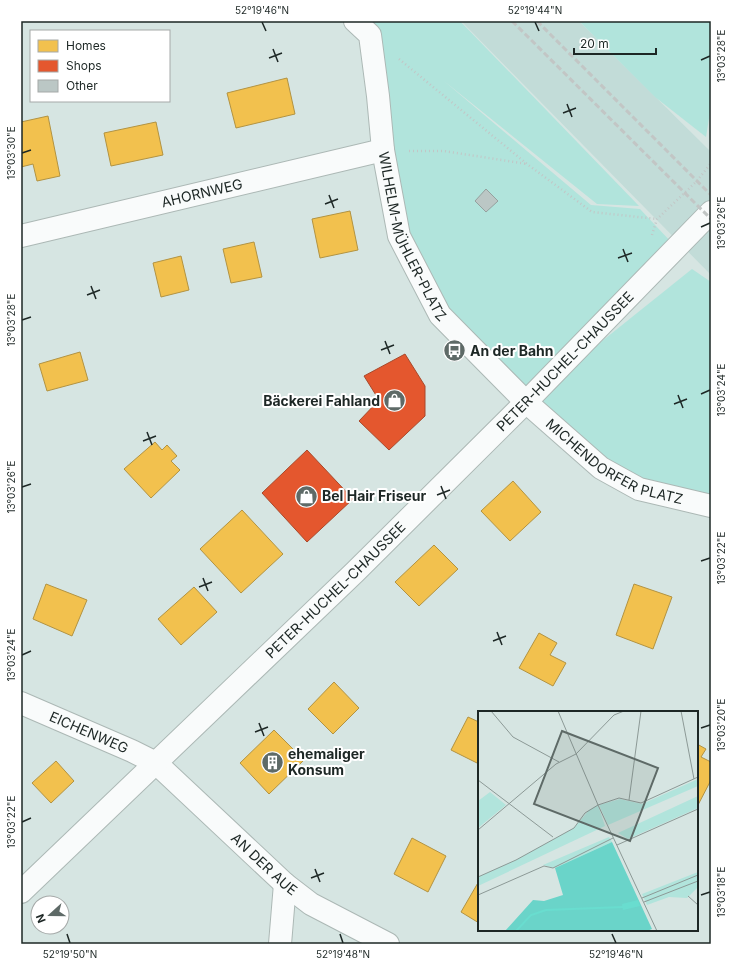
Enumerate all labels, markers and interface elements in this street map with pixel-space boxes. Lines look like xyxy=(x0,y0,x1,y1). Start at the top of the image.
text: 52°19'46"N xyxy=(235,4,289,16)
text: 52°19'44"N xyxy=(508,4,562,16)
text: 13°03'28"E xyxy=(715,29,727,83)
legend xyxy=(30,30,170,102)
scale bar xyxy=(574,30,656,56)
text: 20 m xyxy=(580,36,609,51)
text: Homes xyxy=(66,38,106,53)
text: Shops xyxy=(66,58,102,73)
text: Other xyxy=(66,78,98,93)
text: 13°03'30"E xyxy=(5,126,17,180)
street label: WILHELM-MÜHLER-PLATZ xyxy=(375,150,450,324)
street label: AHORNWEG xyxy=(159,175,244,210)
text: 13°03'26"E xyxy=(715,196,727,250)
street label: PETER-HUCHEL-CHAUSSEE xyxy=(493,288,637,434)
text: 13°03'28"E xyxy=(5,293,17,347)
bus stop icon: An der Bahn xyxy=(441,338,467,364)
place label: An der Bahn xyxy=(470,342,554,359)
text: 13°03'24"E xyxy=(715,363,727,417)
shop icon: Bäckerei Fahland xyxy=(382,388,408,414)
place label: Bäckerei Fahland xyxy=(263,392,380,409)
street label: MICHENDORFER PLATZ xyxy=(543,415,685,507)
text: 13°03'26"E xyxy=(5,460,17,514)
shop icon: Bel Hair Friseur xyxy=(294,483,320,509)
place label: Bel Hair Friseur xyxy=(322,487,427,504)
street label: PETER-HUCHEL-CHAUSSEE xyxy=(261,518,409,661)
text: 13°03'22"E xyxy=(715,531,727,585)
text: 13°03'24"E xyxy=(5,628,17,682)
text: 13°03'20"E xyxy=(715,698,727,752)
street label: EICHENWEG xyxy=(47,707,131,756)
inset map xyxy=(478,711,698,931)
place label: ehemaliger Konsum xyxy=(288,745,365,778)
building icon: ehemaliger Konsum xyxy=(259,749,285,775)
text: 13°03'22"E xyxy=(5,795,17,849)
street label: AN DER AUE xyxy=(228,829,301,898)
text: 13°03'18"E xyxy=(715,866,727,918)
north arrow xyxy=(30,895,70,935)
text: N xyxy=(33,912,49,925)
text: 52°19'50"N xyxy=(43,948,97,960)
text: 52°19'48"N xyxy=(316,948,370,960)
text: 52°19'46"N xyxy=(589,948,643,960)

